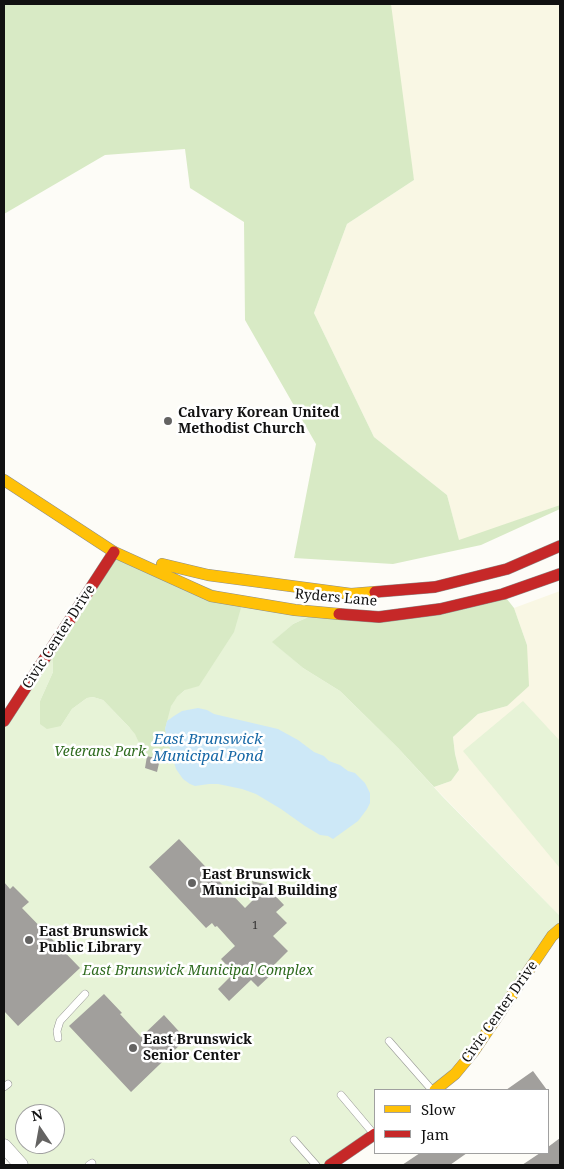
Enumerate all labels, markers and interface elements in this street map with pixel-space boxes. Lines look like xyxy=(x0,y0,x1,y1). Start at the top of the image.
place label: Calvary Korean United Methodist Church xyxy=(178,405,339,438)
marker: Calvary Korean United Methodist Church xyxy=(162,415,174,427)
street label: Civic Center Drive xyxy=(19,582,99,692)
street label: Ryders Lane xyxy=(294,586,378,610)
water label: East Brunswick Municipal Pond xyxy=(153,731,263,766)
park label: Veterans Park xyxy=(54,744,146,760)
place label: East Brunswick Municipal Building xyxy=(202,867,337,900)
marker: East Brunswick Municipal Building xyxy=(186,877,198,889)
house number: 1 xyxy=(252,919,258,933)
place label: East Brunswick Public Library xyxy=(39,924,148,956)
marker: East Brunswick Public Library xyxy=(23,934,35,946)
street label: Civic Center Drive xyxy=(458,958,542,1066)
park label: East Brunswick Municipal Complex xyxy=(83,963,313,979)
place label: East Brunswick Senior Center xyxy=(143,1032,252,1064)
marker: East Brunswick Senior Center xyxy=(127,1042,139,1054)
legend xyxy=(374,1089,549,1154)
text: Slow xyxy=(421,1099,455,1119)
north arrow xyxy=(15,1104,65,1154)
text: N xyxy=(30,1104,44,1125)
text: Jam xyxy=(421,1124,449,1144)

